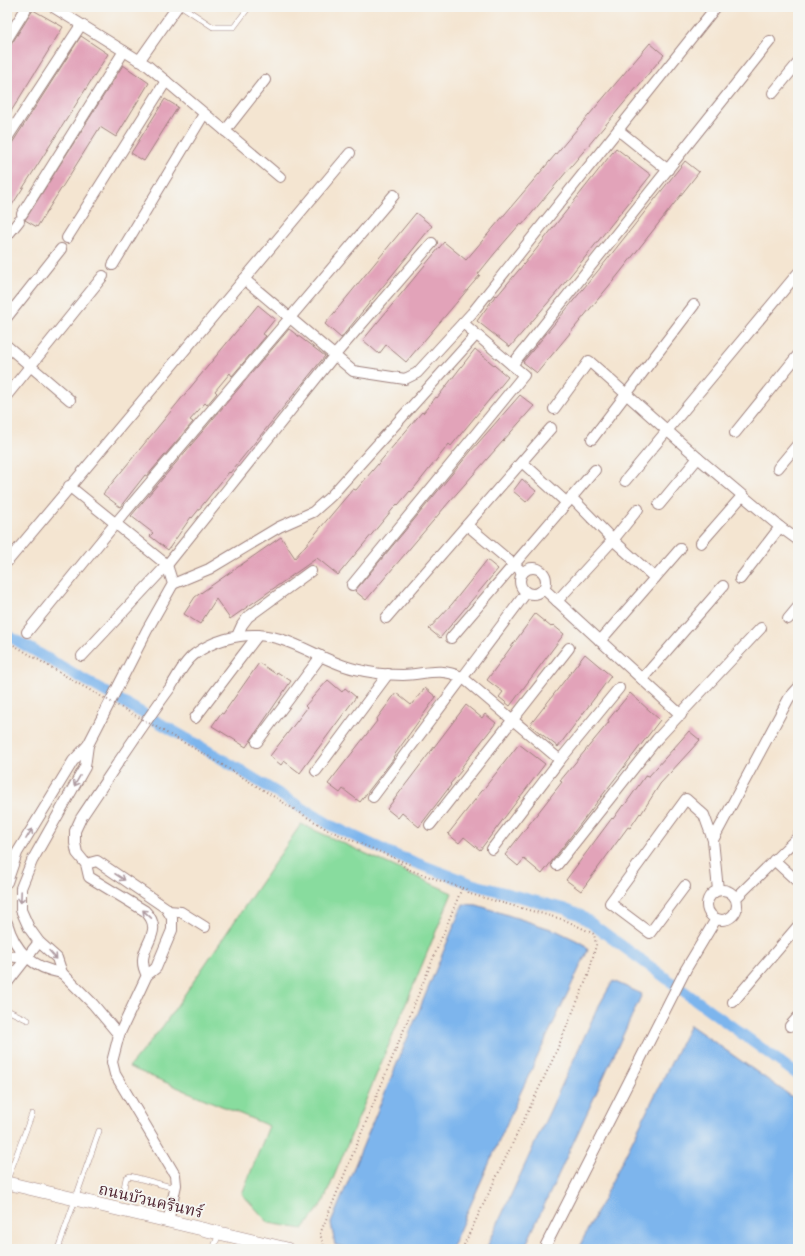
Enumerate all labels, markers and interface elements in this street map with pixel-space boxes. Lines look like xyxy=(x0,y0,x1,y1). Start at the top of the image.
one-way arrow xyxy=(73,775,81,787)
one-way arrow xyxy=(25,829,33,840)
one-way arrow xyxy=(114,873,126,881)
one-way arrow xyxy=(17,890,25,903)
one-way arrow xyxy=(142,909,152,919)
one-way arrow xyxy=(49,950,58,960)
street label: ถนนบัวนครินทร์ xyxy=(96,1176,207,1224)

